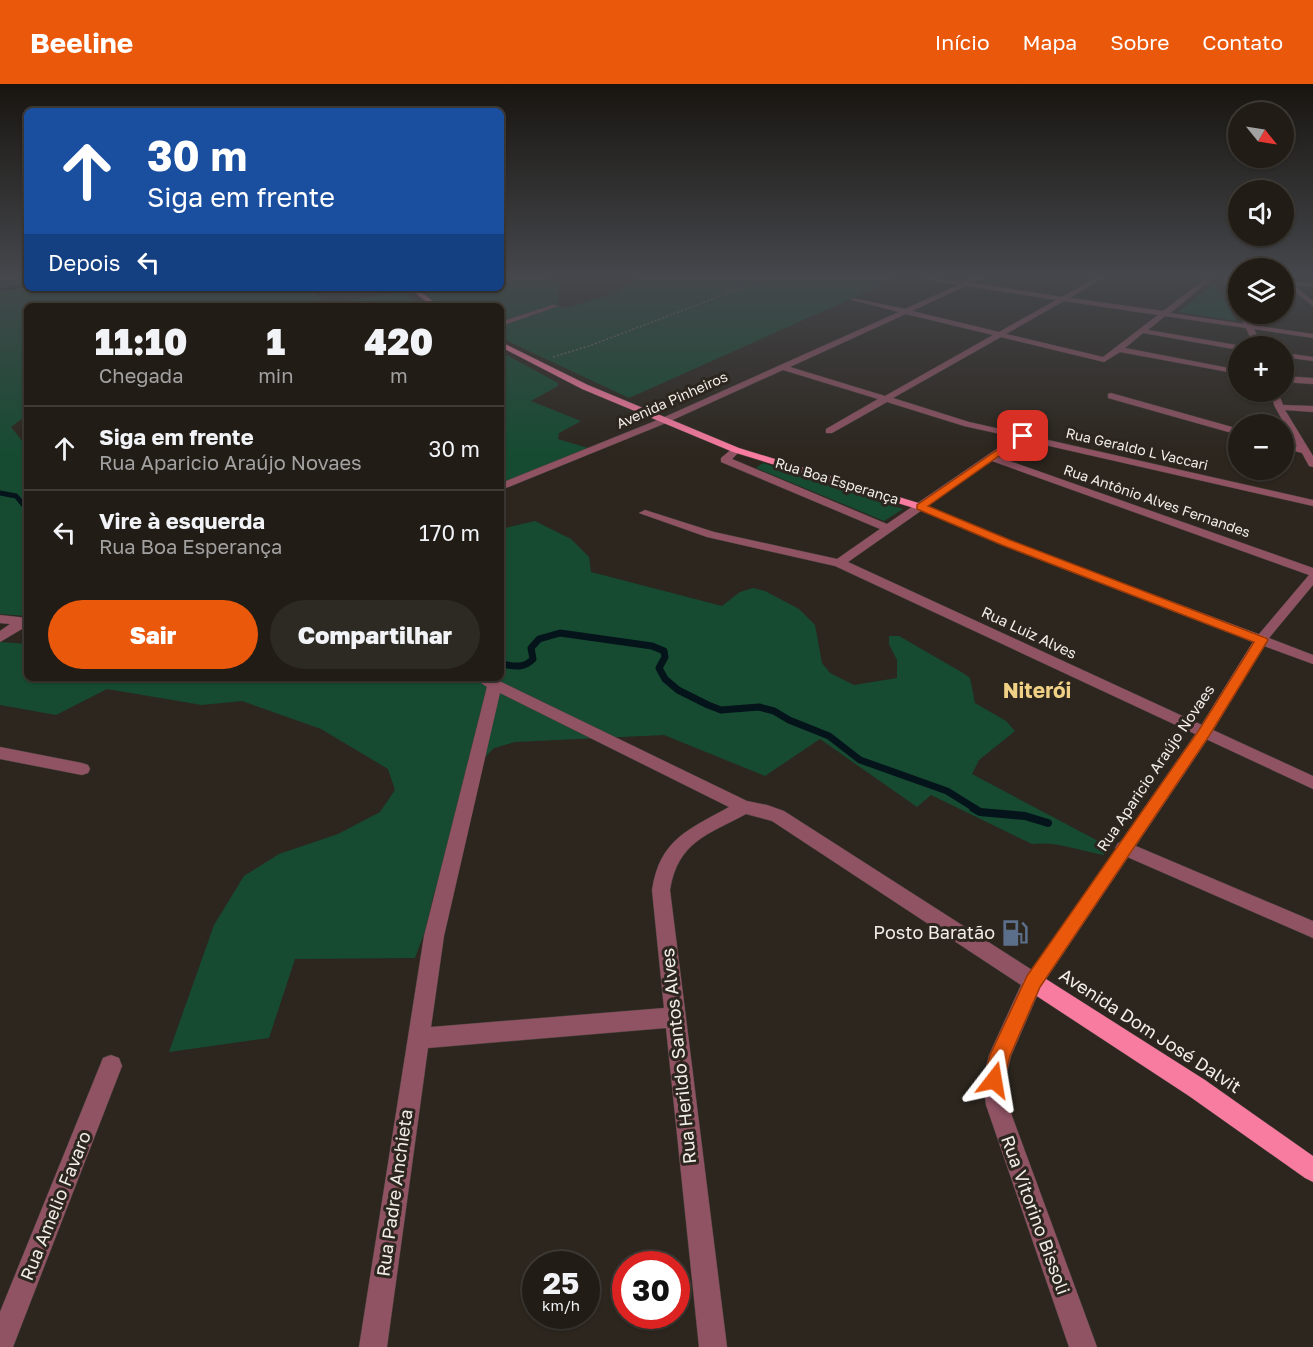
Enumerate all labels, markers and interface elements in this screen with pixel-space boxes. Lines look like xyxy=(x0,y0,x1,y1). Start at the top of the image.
text: Beeline xyxy=(30,26,133,59)
text: Início xyxy=(935,29,990,55)
text: Mapa xyxy=(1023,29,1077,55)
text: Sobre xyxy=(1110,29,1169,55)
text: Contato xyxy=(1202,29,1283,55)
north arrow xyxy=(1228,102,1294,168)
map controls xyxy=(1228,102,1294,480)
text: 30 m xyxy=(147,130,247,180)
icon: ahead xyxy=(48,132,126,210)
button: sound xyxy=(1228,180,1294,246)
text: Siga em frente xyxy=(147,181,335,213)
icon: left xyxy=(132,246,165,279)
text: Depois xyxy=(48,249,120,276)
button: layers xyxy=(1228,258,1294,324)
text: 11:10 xyxy=(95,320,187,363)
text: 1 xyxy=(266,320,285,363)
text: 420 xyxy=(364,320,433,363)
button: + xyxy=(1228,336,1294,402)
text: Chegada xyxy=(99,363,183,387)
text: min xyxy=(258,363,294,387)
text: m xyxy=(390,363,408,387)
street label: Avenida Pinheiros xyxy=(614,367,730,432)
pin xyxy=(997,410,1048,461)
button: − xyxy=(1228,414,1294,480)
icon: arrive xyxy=(1006,419,1039,452)
text: Siga em frente xyxy=(99,423,254,450)
street label: Rua Geraldo L Vaccari xyxy=(1064,424,1210,473)
icon: ahead xyxy=(48,432,81,465)
text: 30 m xyxy=(429,435,480,462)
text: Rua Aparicio Araújo Novaes xyxy=(99,450,362,474)
street label: Rua Boa Esperança xyxy=(773,454,901,507)
street label: Rua Antônio Alves Fernandes xyxy=(1062,461,1253,541)
text: Vire à esquerda xyxy=(99,507,265,534)
icon: left xyxy=(48,516,81,549)
text: 170 m xyxy=(419,519,480,546)
text: Rua Boa Esperança xyxy=(99,534,282,558)
button: Sair xyxy=(48,600,258,669)
button: Compartilhar xyxy=(270,600,480,669)
street label: Rua Luiz Alves xyxy=(979,602,1080,662)
district label: Niterói xyxy=(1003,677,1071,703)
street label: Rua Aparicio Araújo Novaes xyxy=(1093,681,1218,854)
fuel station icon: Posto Baratão xyxy=(1000,918,1030,948)
place label: Posto Baratão xyxy=(873,921,995,943)
street label: Rua Herildo Santos Alves xyxy=(656,947,700,1165)
street label: Avenida Dom José Dalvit xyxy=(1056,963,1246,1097)
position arrow xyxy=(962,1048,1026,1112)
street label: Rua Padre Anchieta xyxy=(371,1108,417,1278)
street label: Rua Amelio Favaro xyxy=(15,1128,95,1284)
street label: Rua Vitorino Bissoli xyxy=(997,1132,1075,1297)
speed limit sign: 30 xyxy=(612,1251,690,1329)
text: 25 xyxy=(543,1265,579,1301)
text: km/h xyxy=(542,1296,580,1314)

